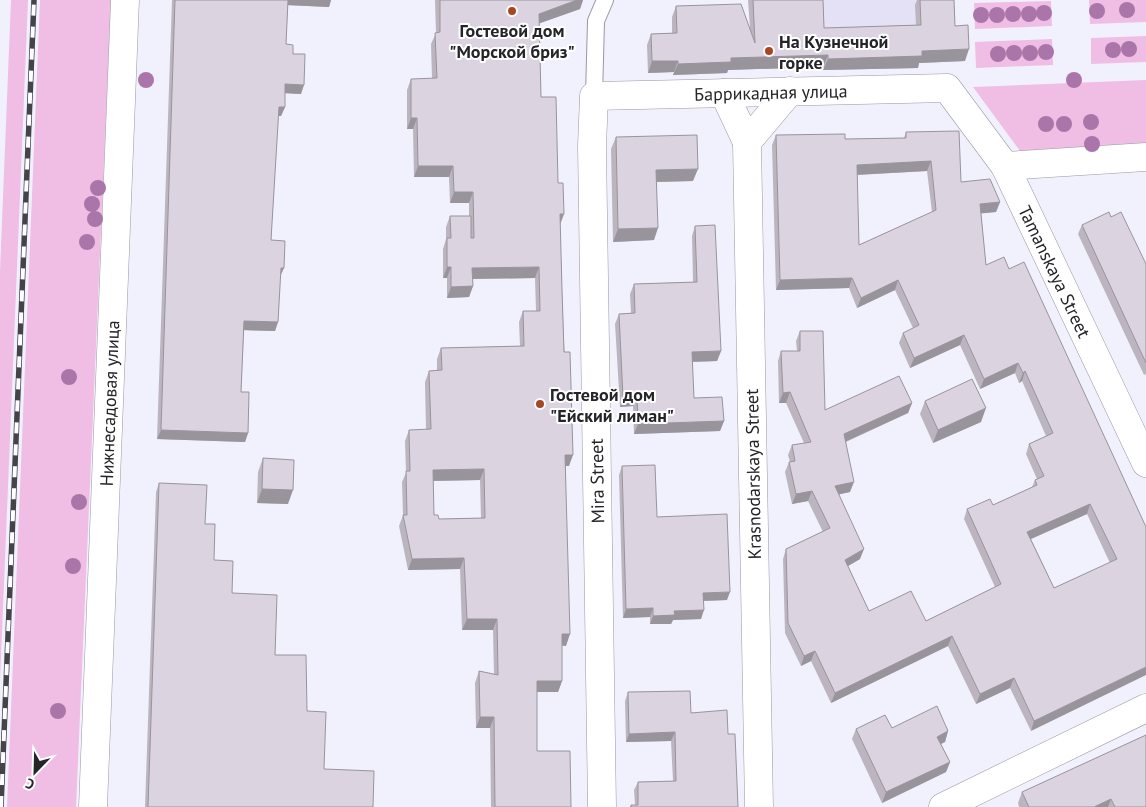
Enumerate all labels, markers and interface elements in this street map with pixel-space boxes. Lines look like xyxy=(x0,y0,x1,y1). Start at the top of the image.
marker: Гостевой дом "Морской бриз" xyxy=(506,5,518,17)
place label: Гостевой дом "Морской бриз" xyxy=(449,19,575,63)
place label: На Кузнечной горке xyxy=(779,30,888,74)
marker: На Кузнечной горке xyxy=(763,45,775,57)
street label: Баррикадная улица xyxy=(694,79,848,105)
street label: Tamanskaya Street xyxy=(1014,201,1096,341)
street label: Нижнесадовая улица xyxy=(94,320,124,487)
place label: Гостевой дом "Ейский лиман" xyxy=(550,383,674,427)
street label: Krasnodarskaya Street xyxy=(740,389,766,559)
marker: Гостевой дом "Ейский лиман" xyxy=(534,398,546,410)
street label: Mira Street xyxy=(585,438,609,524)
north arrow xyxy=(10,747,60,797)
text: С xyxy=(23,774,37,794)

